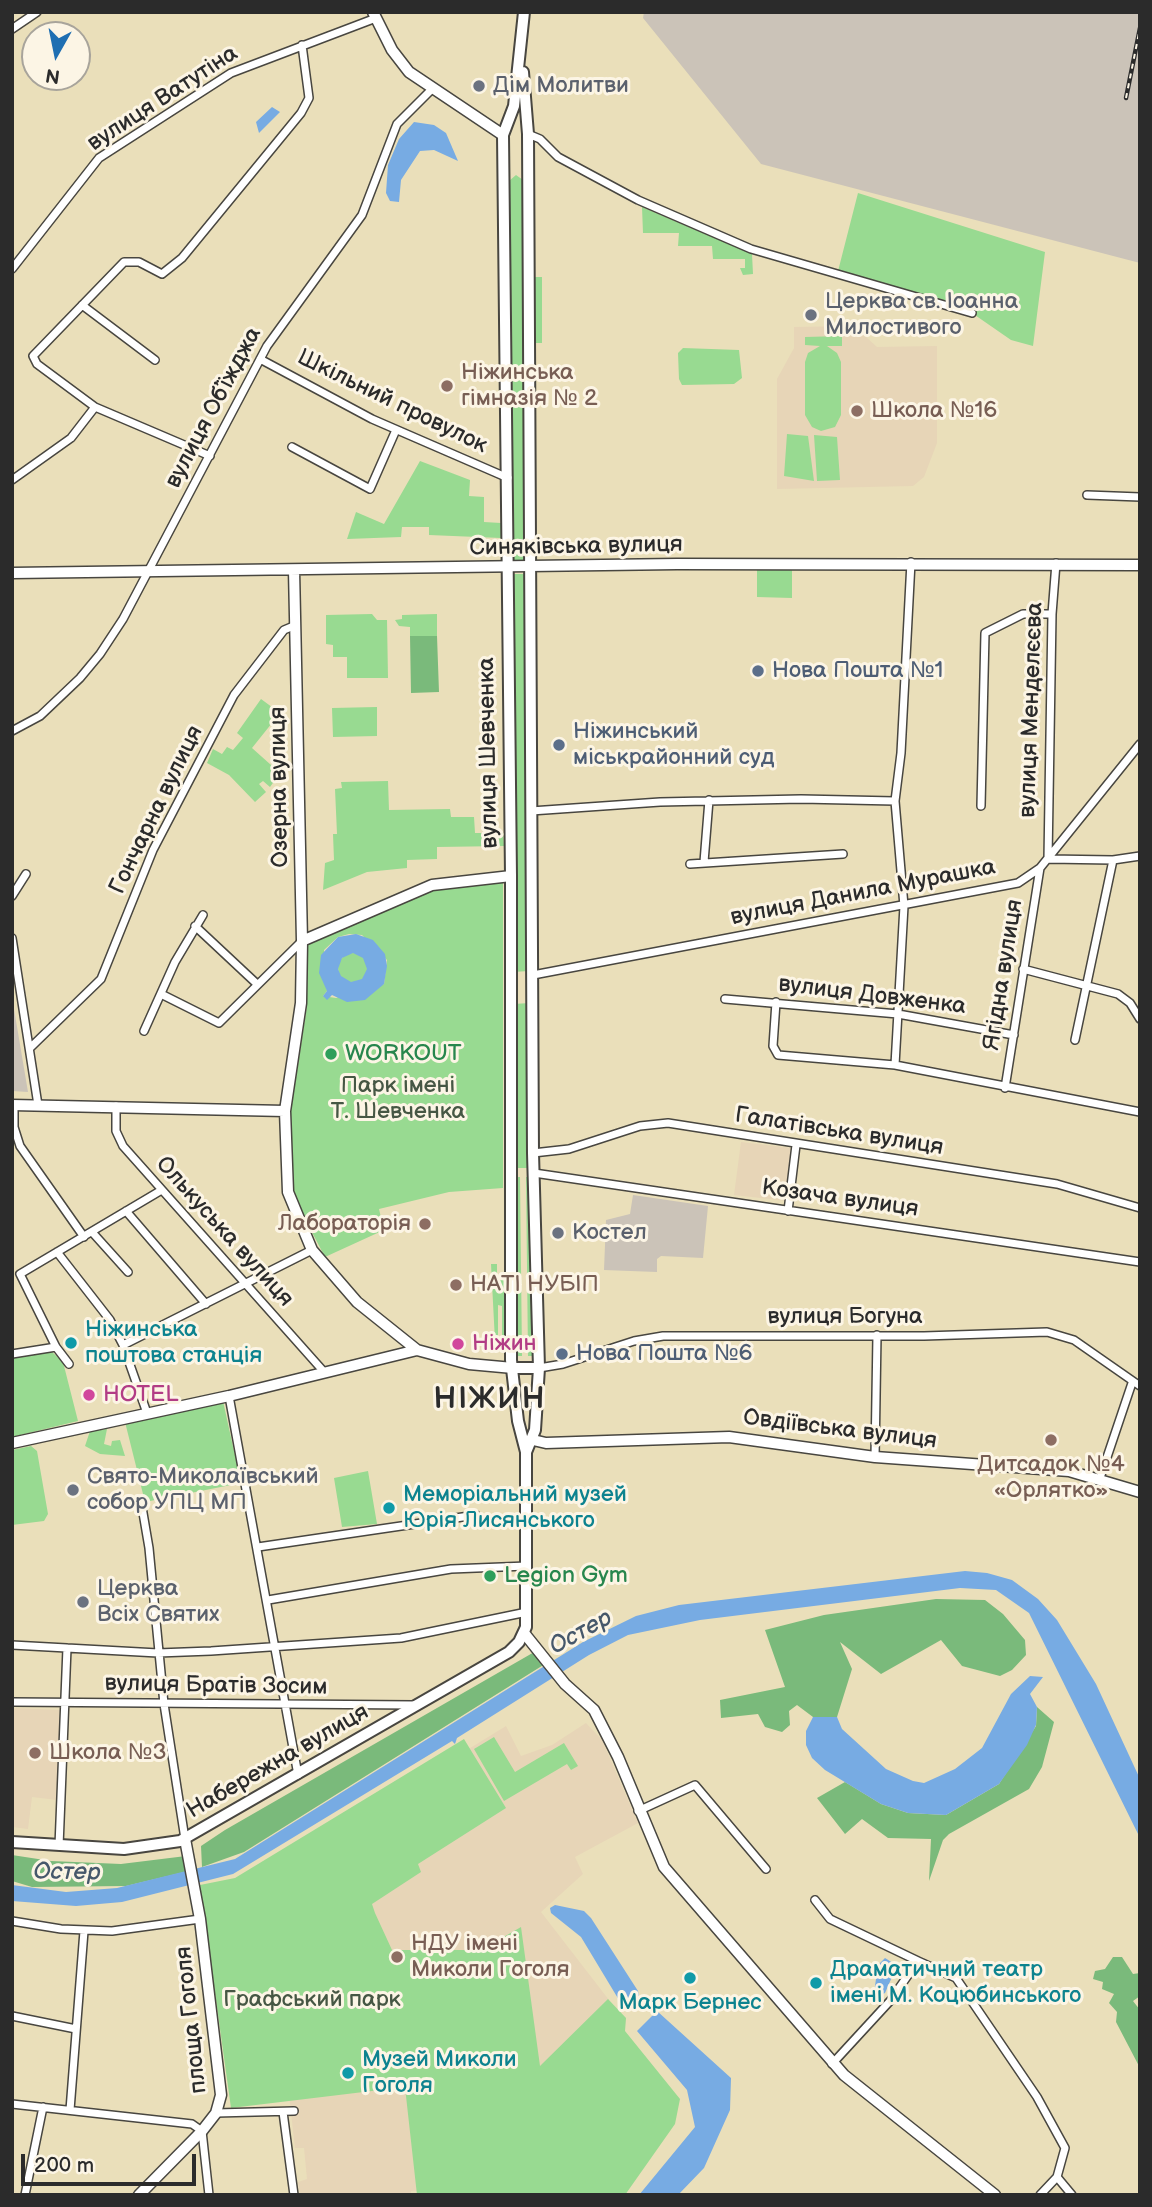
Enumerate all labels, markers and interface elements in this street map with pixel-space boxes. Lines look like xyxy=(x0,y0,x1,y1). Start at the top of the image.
north arrow xyxy=(21,21,91,91)
street label: вулиця Ватутіна xyxy=(83,40,243,158)
text: N xyxy=(44,63,62,88)
place label: Дім Молитви xyxy=(493,72,629,100)
marker: Дім Молитви xyxy=(471,78,487,94)
place label: Церква св. Іоанна Милостивого xyxy=(825,288,1018,342)
marker: Церква св. Іоанна Милостивого xyxy=(803,307,819,323)
street label: вулиця Обʼїжджа xyxy=(160,323,268,493)
street label: Шкільний провулок xyxy=(292,344,492,460)
place label: Ніжинська гімназія № 2 xyxy=(461,359,598,413)
marker: Ніжинська гімназія № 2 xyxy=(439,378,455,394)
place label: Школа №16 xyxy=(871,397,997,425)
marker: Школа №16 xyxy=(849,403,865,419)
street label: Синяківська вулиця xyxy=(469,531,683,563)
street label: вулиця Менделєєва xyxy=(1014,602,1050,818)
street label: вулиця Шевченка xyxy=(474,657,504,849)
place label: Нова Пошта №1 xyxy=(772,657,943,685)
marker: Нова Пошта №1 xyxy=(750,663,766,679)
street label: Озерна вулиця xyxy=(265,706,295,868)
place label: Ніжинський міськрайонний суд xyxy=(573,718,775,772)
street label: Гончарна вулиця xyxy=(104,721,210,899)
marker: Ніжинський міськрайонний суд xyxy=(551,737,567,753)
street label: вулиця Данила Мурашка xyxy=(728,854,998,932)
street label: Ягідна вулиця xyxy=(978,898,1030,1052)
street label: вулиця Довженка xyxy=(777,971,967,1021)
place label: WORKOUT xyxy=(345,1040,462,1068)
marker: WORKOUT xyxy=(323,1046,339,1062)
park label: Парк імені Т. Шевченка xyxy=(331,1072,465,1126)
street label: Галатівська вулиця xyxy=(733,1102,945,1162)
street label: Олькуська вулиця xyxy=(149,1151,299,1313)
street label: Козача вулиця xyxy=(760,1174,920,1224)
place label: Лабораторія xyxy=(278,1210,411,1238)
marker: Лабораторія xyxy=(417,1216,433,1232)
place label: Костел xyxy=(572,1219,647,1247)
marker: Костел xyxy=(550,1225,566,1241)
place label: НАТІ НУБІП xyxy=(470,1271,599,1299)
marker: НАТІ НУБІП xyxy=(448,1277,464,1293)
street label: вулиця Богуна xyxy=(767,1303,923,1331)
place label: Ніжинська поштова станція xyxy=(85,1316,262,1370)
place label: Ніжин xyxy=(472,1330,537,1358)
marker: Ніжинська поштова станція xyxy=(63,1335,79,1351)
marker: Ніжин xyxy=(450,1336,466,1352)
place label: Нова Пошта №6 xyxy=(576,1340,753,1368)
marker: Нова Пошта №6 xyxy=(554,1346,570,1362)
place label: HOTEL xyxy=(103,1381,178,1409)
district label: НІЖИН xyxy=(434,1382,546,1418)
marker: HOTEL xyxy=(81,1387,97,1403)
street label: Овдіївська вулиця xyxy=(742,1404,938,1456)
marker: Дитсадок №4 «Орлятко» xyxy=(1043,1432,1059,1448)
place label: Дитсадок №4 «Орлятко» xyxy=(977,1451,1125,1505)
place label: Свято-Миколаївський собор УПЦ МП xyxy=(87,1463,319,1517)
place label: Меморіальний музей Юрія Лисянського xyxy=(403,1481,627,1535)
marker: Свято-Миколаївський собор УПЦ МП xyxy=(65,1482,81,1498)
marker: Меморіальний музей Юрія Лисянського xyxy=(381,1500,397,1516)
place label: Legion Gym xyxy=(504,1562,628,1590)
marker: Legion Gym xyxy=(482,1568,498,1584)
place label: Церква Всіх Святих xyxy=(97,1575,219,1629)
marker: Церква Всіх Святих xyxy=(75,1594,91,1610)
water label: Остер xyxy=(545,1604,617,1662)
street label: вулиця Братів Зосим xyxy=(104,1670,328,1702)
street label: Набережна вулиця xyxy=(182,1699,374,1825)
place label: Школа №3 xyxy=(49,1739,167,1767)
marker: Школа №3 xyxy=(27,1745,43,1761)
water label: Остер xyxy=(33,1858,101,1888)
place label: НДУ імені Миколи Гоголя xyxy=(411,1930,570,1984)
street label: площа Гоголя xyxy=(171,1945,213,2095)
marker: НДУ імені Миколи Гоголя xyxy=(389,1949,405,1965)
place label: Драматичний театр імені М. Коцюбинського xyxy=(830,1956,1081,2010)
marker: Марк Бернес xyxy=(682,1970,698,1986)
marker: Драматичний театр імені М. Коцюбинського xyxy=(808,1975,824,1991)
park label: Графський парк xyxy=(223,1986,401,2014)
place label: Марк Бернес xyxy=(618,1989,762,2017)
place label: Музей Миколи Гоголя xyxy=(362,2046,517,2100)
marker: Музей Миколи Гоголя xyxy=(340,2065,356,2081)
scale bar xyxy=(24,2140,200,2184)
text: 200 m xyxy=(34,2153,94,2178)

